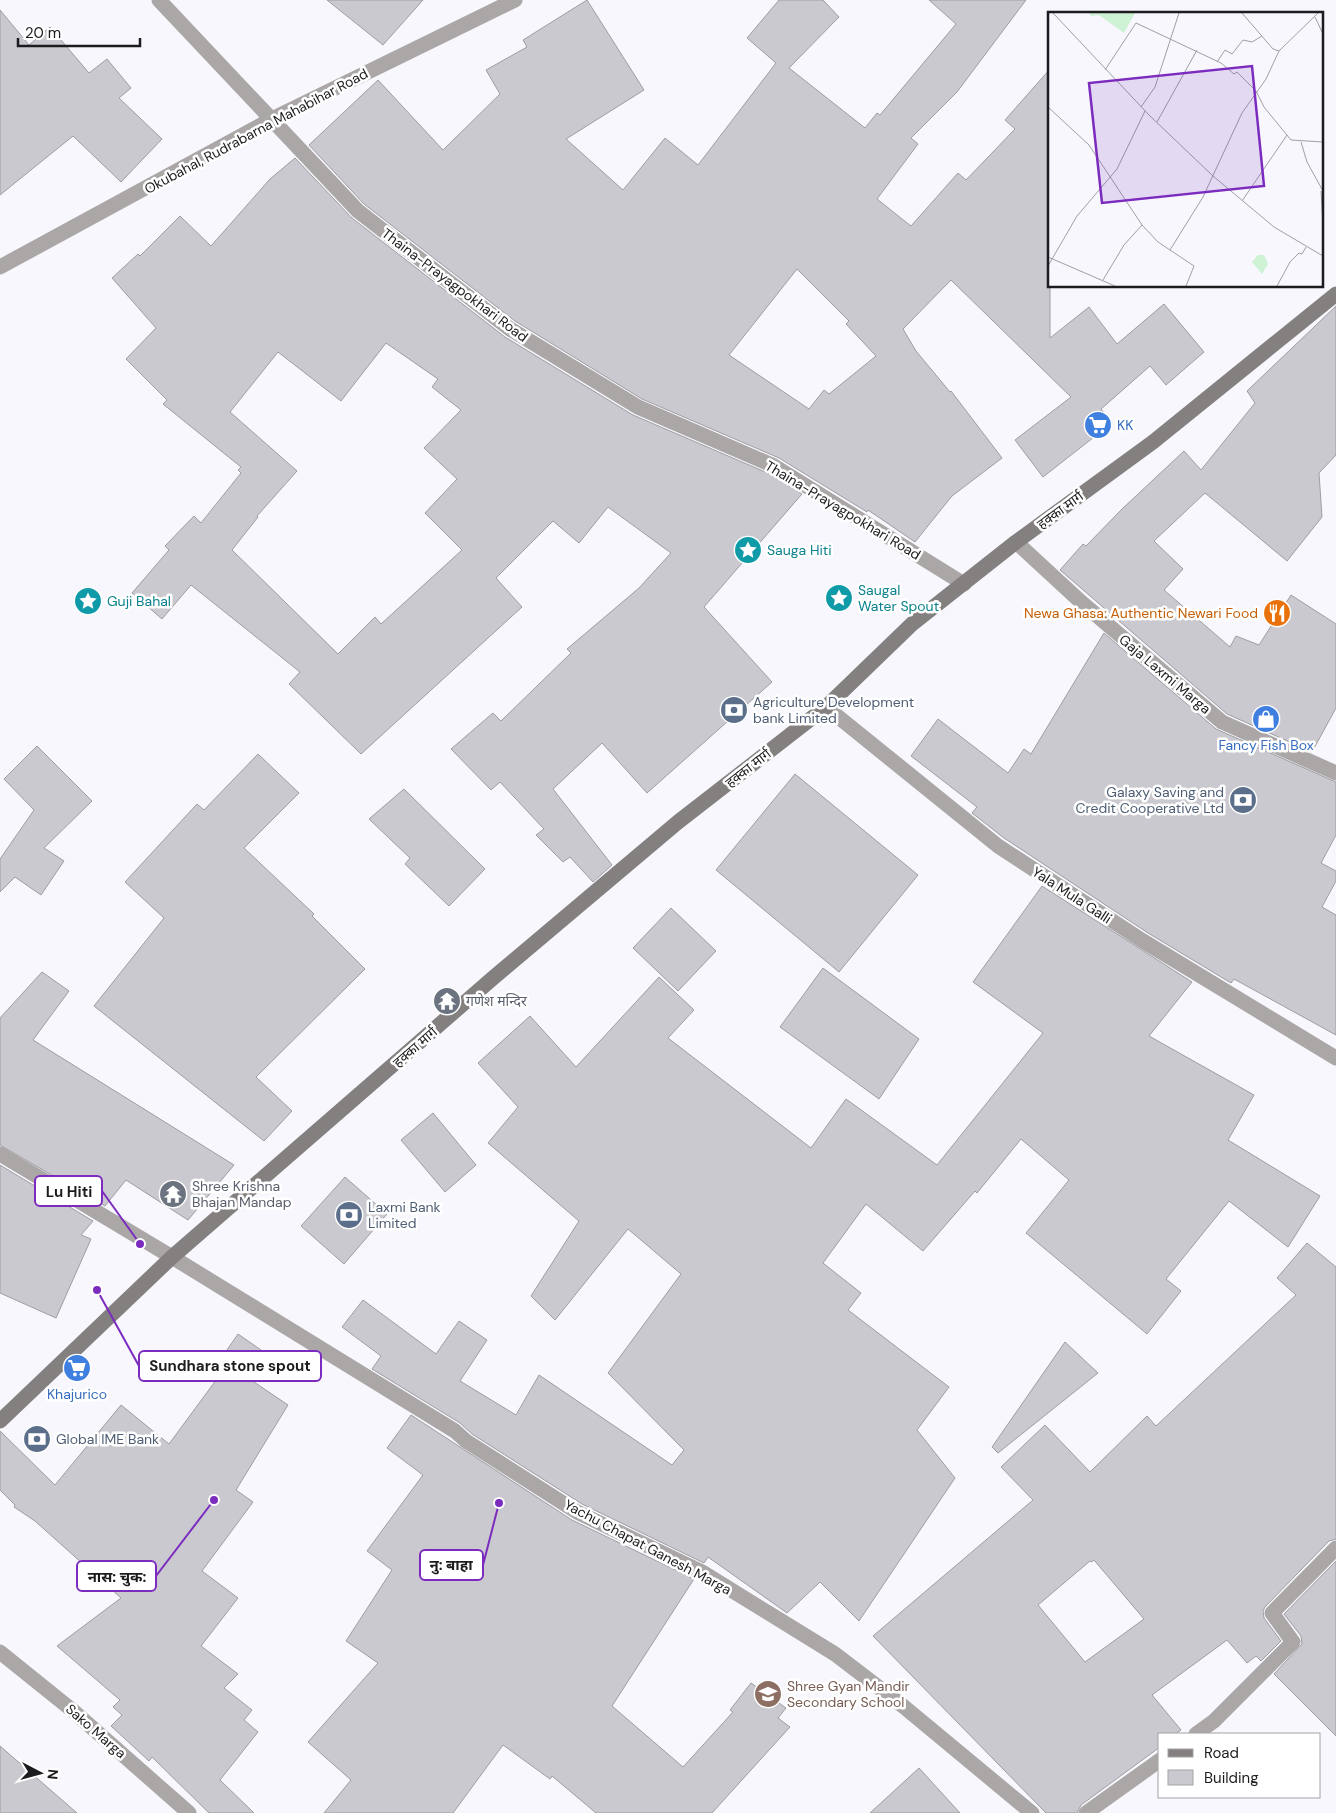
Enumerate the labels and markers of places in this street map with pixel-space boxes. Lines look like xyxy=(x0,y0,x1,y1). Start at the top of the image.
supermarket icon: KK xyxy=(1083,410,1113,440)
place label: KK xyxy=(1117,416,1133,434)
place icon: Sauga Hiti xyxy=(733,535,763,565)
place label: Sauga Hiti xyxy=(767,541,832,559)
place label: Saugal Water Spout xyxy=(858,581,939,615)
place icon: Saugal Water Spout xyxy=(824,583,854,613)
place icon: Guji Bahal xyxy=(73,586,103,616)
place label: Guji Bahal xyxy=(107,592,171,610)
restaurant icon: Newa Ghasa: Authentic Newari Food xyxy=(1262,598,1292,628)
place label: Newa Ghasa: Authentic Newari Food xyxy=(1024,604,1258,622)
place label: Agriculture Development bank Limited xyxy=(753,693,914,727)
bank icon: Agriculture Development bank Limited xyxy=(719,695,749,725)
shop icon: Fancy Fish Box xyxy=(1251,704,1281,734)
place label: Fancy Fish Box xyxy=(1218,736,1314,754)
place label: Galaxy Saving and Credit Cooperative Ltd xyxy=(1075,783,1224,817)
bank icon: Galaxy Saving and Credit Cooperative Ltd xyxy=(1228,785,1258,815)
temple icon: गणेश मन्दिर xyxy=(432,986,462,1016)
place label: गणेश मन्दिर xyxy=(466,992,527,1010)
callout: Lu Hiti xyxy=(35,1176,102,1206)
place label: Shree Krishna Bhajan Mandap xyxy=(192,1177,292,1211)
temple icon: Shree Krishna Bhajan Mandap xyxy=(158,1179,188,1209)
place label: Laxmi Bank Limited xyxy=(368,1198,441,1232)
bank icon: Laxmi Bank Limited xyxy=(334,1200,364,1230)
callout: Sundhara stone spout xyxy=(139,1351,321,1381)
supermarket icon: Khajurico xyxy=(62,1353,92,1383)
place label: Khajurico xyxy=(47,1385,107,1403)
bank icon: Global IME Bank xyxy=(22,1424,52,1454)
place label: Global IME Bank xyxy=(56,1430,159,1448)
callout: नु: बाहा xyxy=(420,1550,483,1580)
callout: नास: चुक: xyxy=(77,1561,156,1591)
place label: Shree Gyan Mandir Secondary School xyxy=(787,1677,910,1711)
school or university icon: Shree Gyan Mandir Secondary School xyxy=(753,1679,783,1709)

